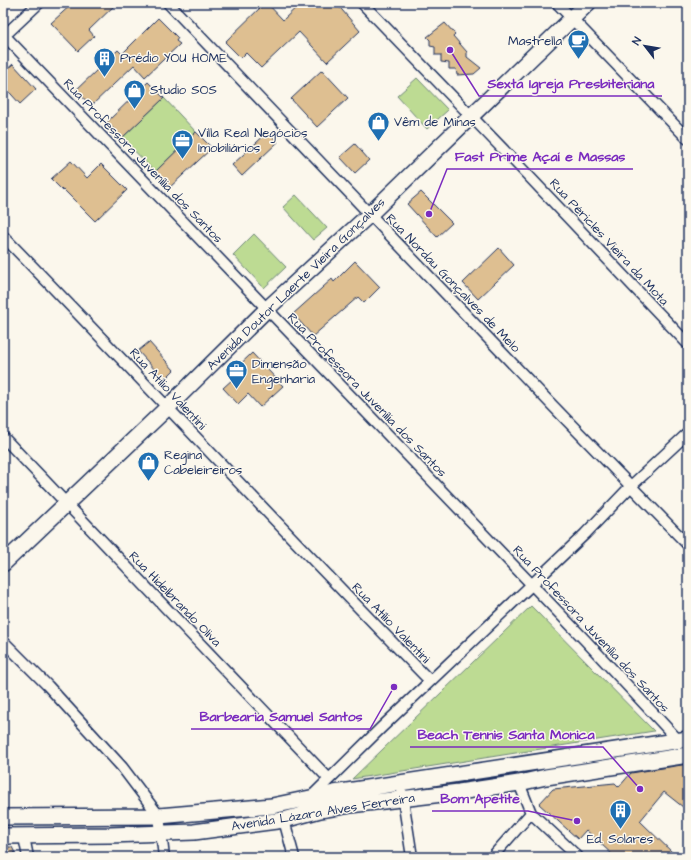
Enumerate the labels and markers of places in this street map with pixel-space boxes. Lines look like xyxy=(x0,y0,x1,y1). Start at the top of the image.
cafe icon: Mastrella xyxy=(565,28,591,61)
place label: Mastrella xyxy=(508,32,562,50)
building icon: Prédio YOU HOME xyxy=(91,45,117,78)
place label: Prédio YOU HOME xyxy=(120,49,227,67)
callout: Sexta Igreja Presbiteriana xyxy=(479,70,662,96)
shop icon: Studio SOS xyxy=(122,77,148,110)
place label: Studio SOS xyxy=(150,81,217,99)
shop icon: Vêm de Minas xyxy=(366,109,392,142)
place label: Vêm de Minas xyxy=(394,113,476,131)
place label: Villa Real Negócios Imobiliários xyxy=(198,124,308,157)
office icon: Villa Real Negócios Imobiliários xyxy=(170,127,196,160)
callout: Fast Prime Açaí e Massas xyxy=(447,143,633,169)
place label: Dimensão Engenharia xyxy=(252,355,316,389)
office icon: Dimensão Engenharia xyxy=(223,358,249,391)
place label: Regina Cabeleireiros xyxy=(164,446,243,479)
shop icon: Regina Cabeleireiros xyxy=(136,449,162,482)
callout: Barbearia Samuel Santos xyxy=(191,703,370,729)
callout: Beach Tennis Santa Monica xyxy=(410,721,603,747)
callout: Bom Apetite xyxy=(432,785,528,811)
building icon: Ed. Solares xyxy=(607,798,633,831)
place label: Ed. Solares xyxy=(587,830,654,848)

